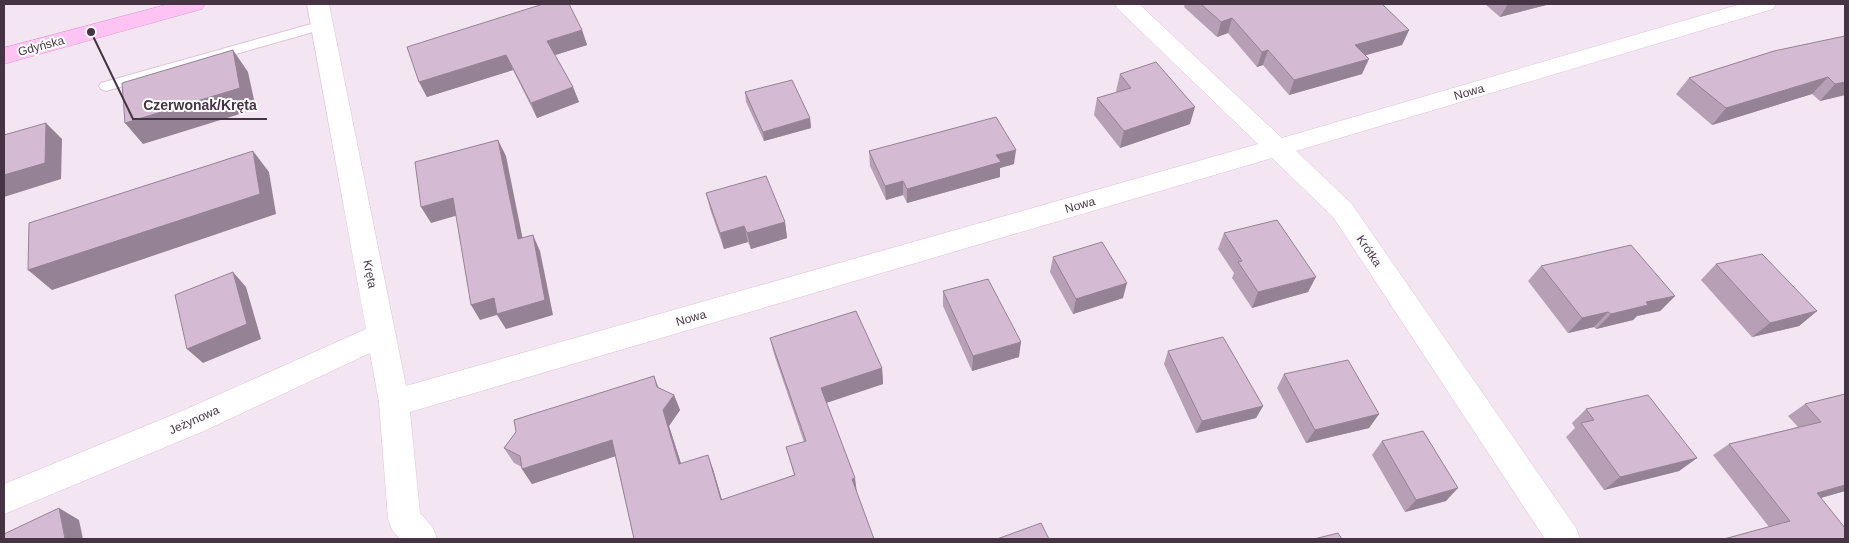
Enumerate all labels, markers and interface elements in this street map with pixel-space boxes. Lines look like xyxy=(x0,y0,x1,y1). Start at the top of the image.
street label: Gdyńska xyxy=(16,33,66,59)
street label: Nowa xyxy=(1452,81,1486,103)
callout: Czerwonak/Kręta xyxy=(133,90,267,119)
text: Czerwonak/Kręta xyxy=(143,97,257,113)
street label: Nowa xyxy=(1063,194,1097,216)
street label: Krótka xyxy=(1353,233,1385,270)
street label: Kręta xyxy=(360,259,380,290)
street label: Nowa xyxy=(674,307,708,329)
street label: Jeżynowa xyxy=(167,403,222,437)

